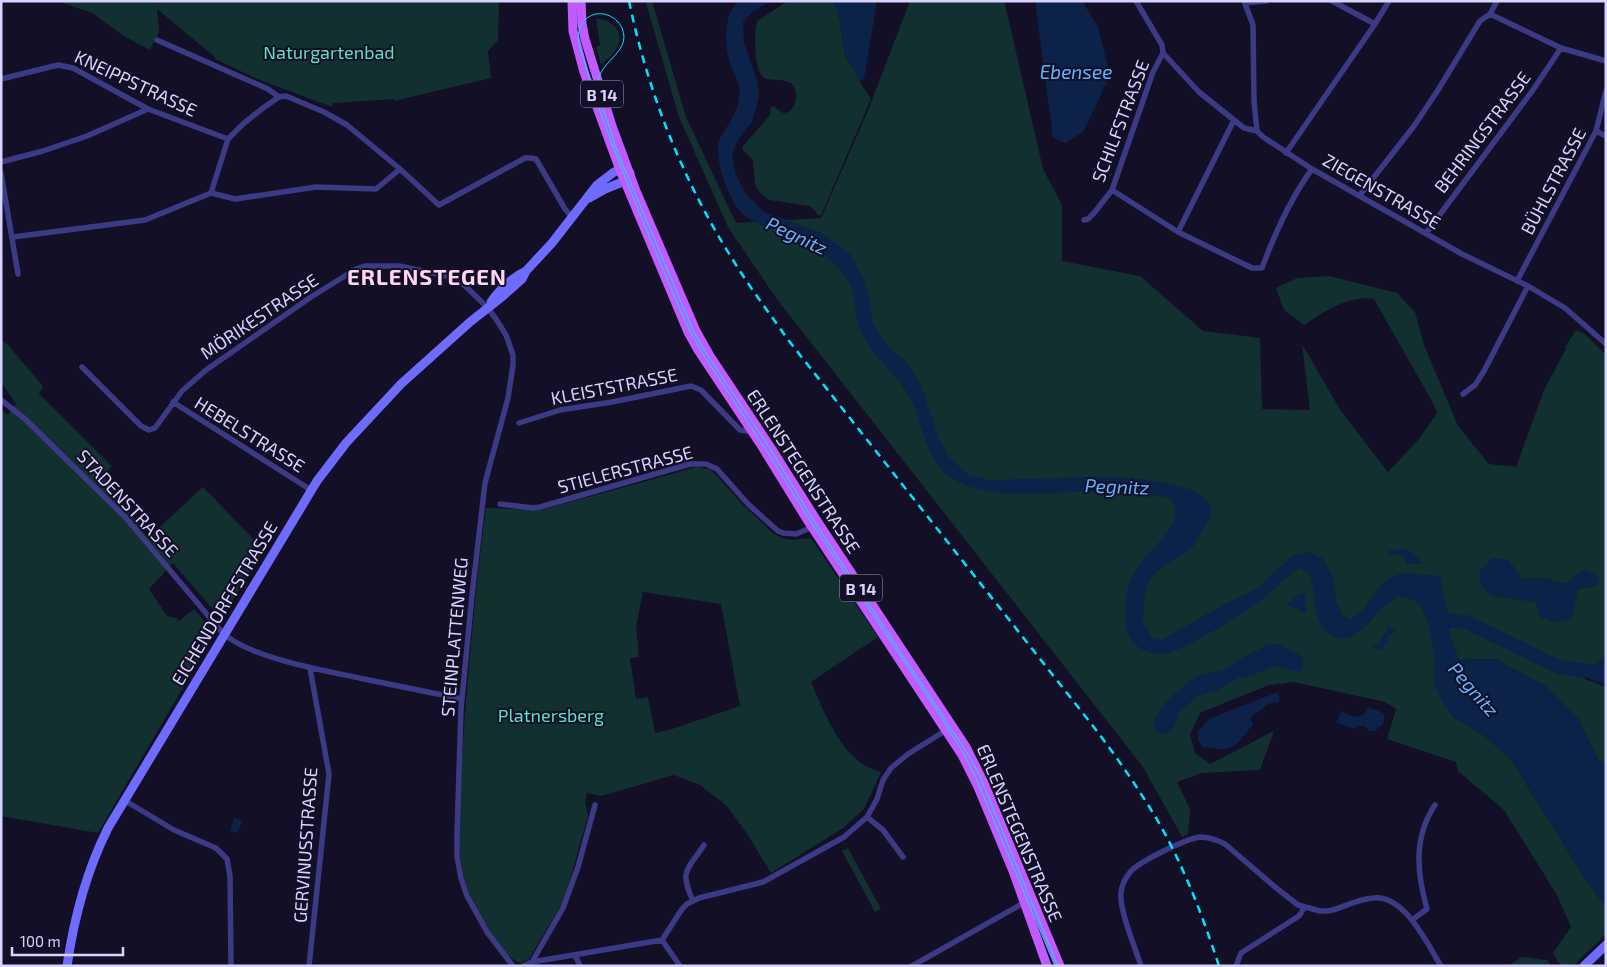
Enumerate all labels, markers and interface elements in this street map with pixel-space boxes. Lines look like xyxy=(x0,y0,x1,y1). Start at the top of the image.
park label: Naturgartenbad xyxy=(263,41,395,63)
street label: KNEIPPSTRASSE xyxy=(71,45,201,121)
street label: SCHILFSTRASSE xyxy=(1087,57,1153,185)
water label: Ebensee xyxy=(1040,60,1112,83)
street label: BEHRINGSTRASSE xyxy=(1429,67,1535,197)
road number: B 14 xyxy=(581,80,623,108)
street label: BÜHLSTRASSE xyxy=(1516,124,1590,238)
street label: ZIEGENSTRASSE xyxy=(1319,148,1445,234)
water label: Pegnitz xyxy=(763,211,832,259)
district label: ERLENSTEGEN xyxy=(347,263,507,289)
street label: MÖRIKESTRASSE xyxy=(196,268,322,364)
street label: KLEISTSTRASSE xyxy=(549,363,679,409)
street label: ERLENSTEGENSTRASSE xyxy=(743,385,865,557)
street label: HEBELSTRASSE xyxy=(191,391,309,477)
street label: STIELERSTRASSE xyxy=(555,440,695,498)
street label: STADENSTRASSE xyxy=(73,445,183,561)
water label: Pegnitz xyxy=(1084,473,1150,499)
street label: EICHENDORFFSTRASSE xyxy=(166,517,282,689)
street label: STEINPLATTENWEG xyxy=(436,556,472,718)
road number: B 14 xyxy=(840,574,882,602)
water label: Pegnitz xyxy=(1444,657,1504,721)
park label: Platnersberg xyxy=(498,704,604,726)
street label: ERLENSTEGENSTRASSE xyxy=(973,741,1067,925)
street label: GERVINUSSTRASSE xyxy=(289,766,321,924)
scale bar xyxy=(12,924,124,956)
text: 100 m xyxy=(20,932,61,950)

